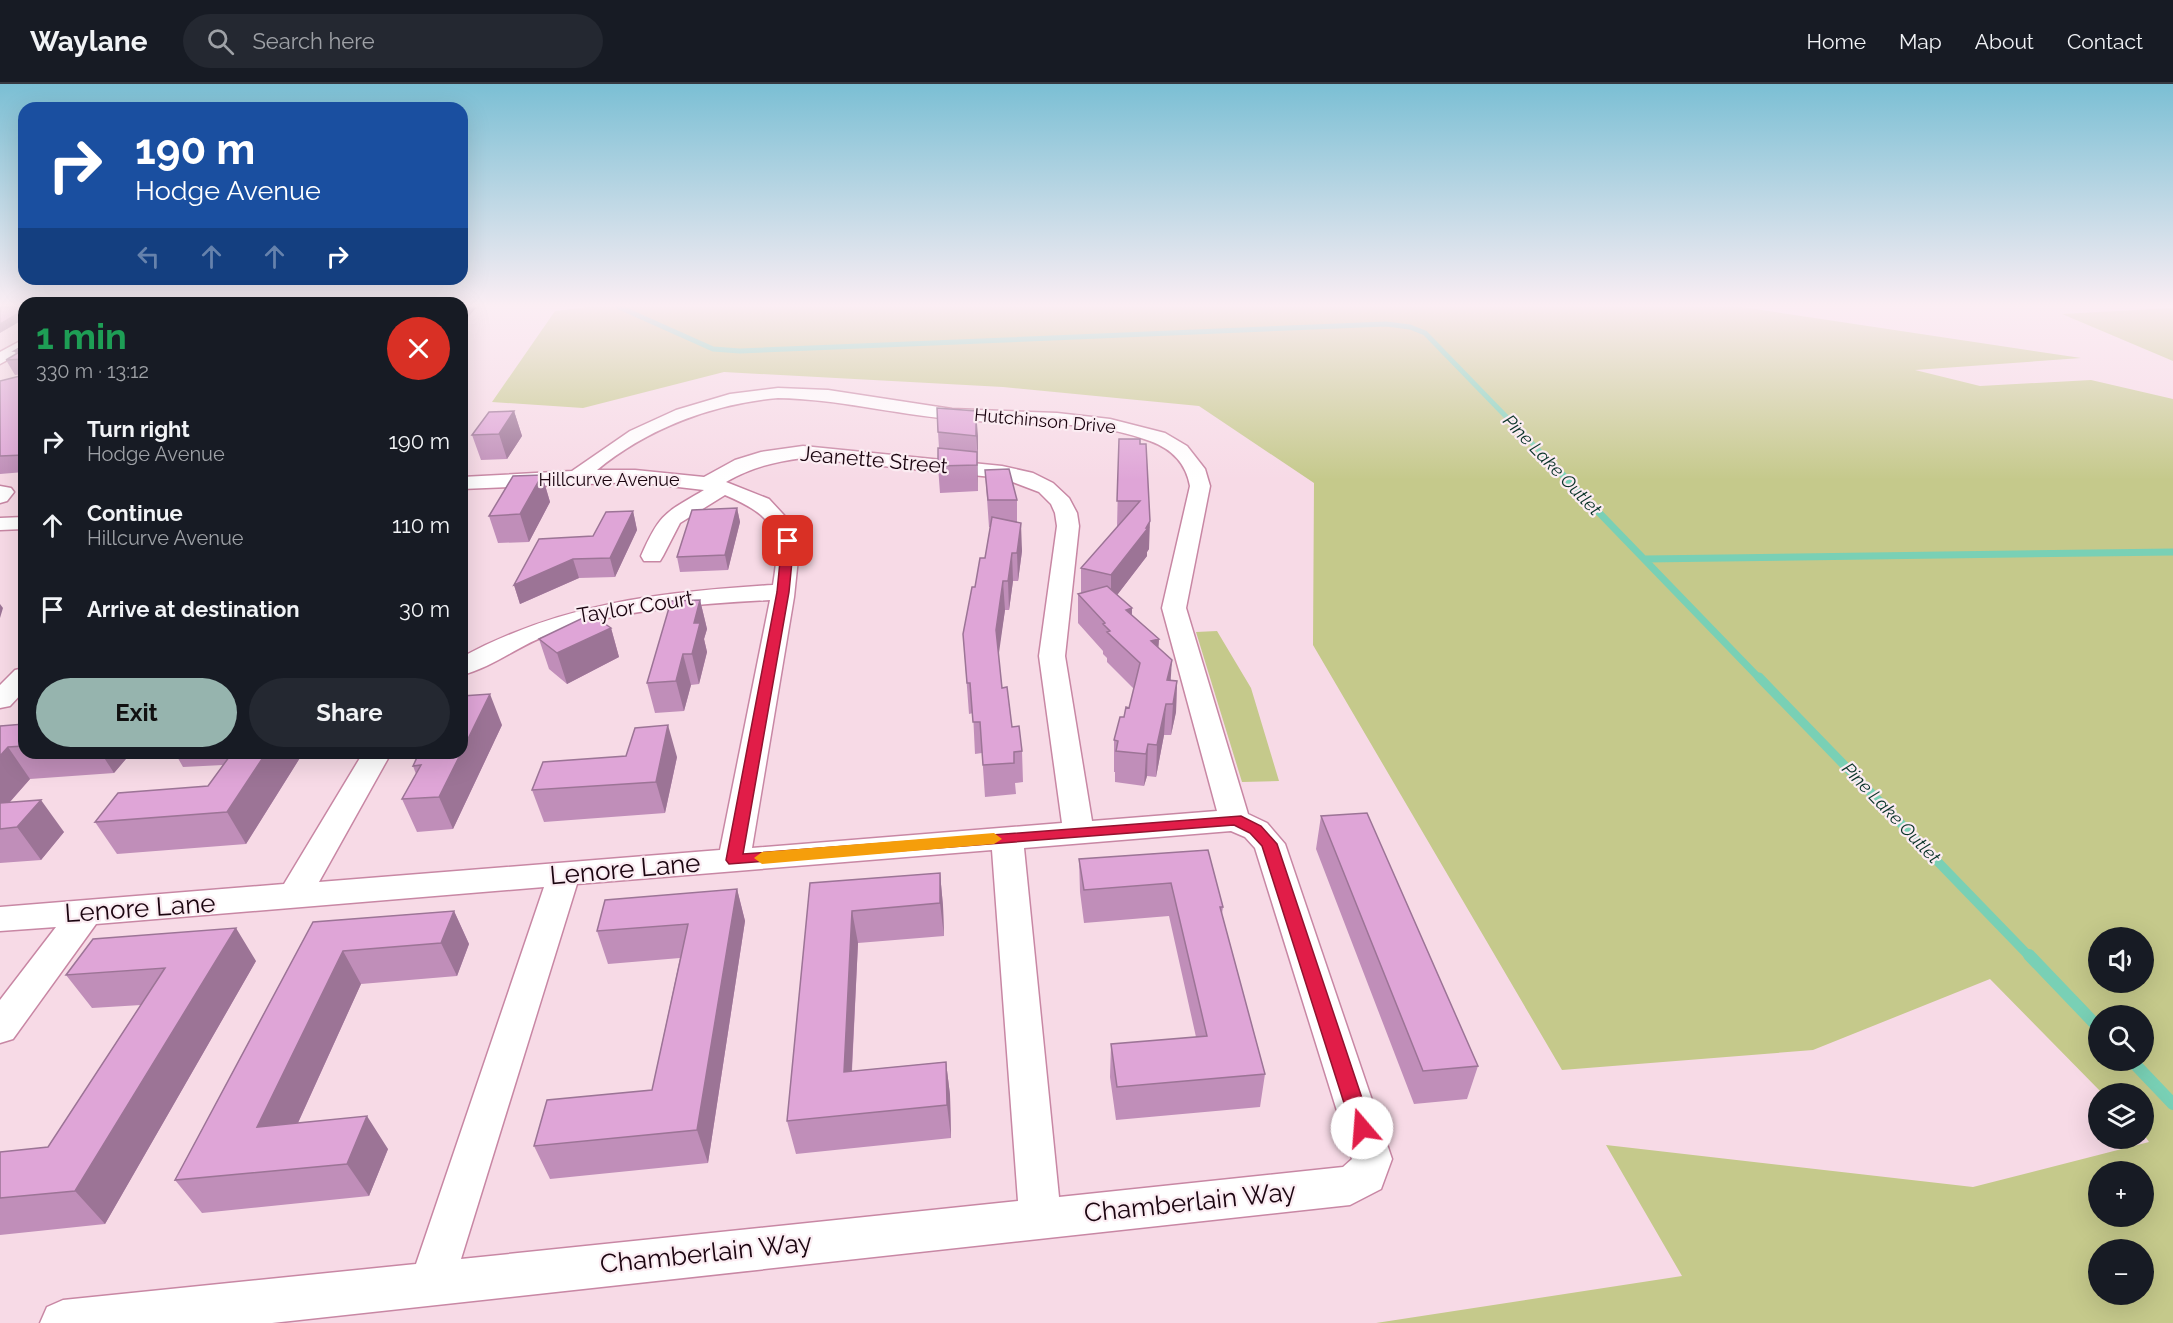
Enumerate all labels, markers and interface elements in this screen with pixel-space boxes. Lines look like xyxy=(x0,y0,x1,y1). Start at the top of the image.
search box xyxy=(183,14,603,68)
text: Waylane xyxy=(30,25,147,58)
icon: search xyxy=(204,25,237,58)
text: Search here xyxy=(252,28,375,54)
text: Home xyxy=(1807,29,1866,54)
text: Map xyxy=(1899,29,1942,54)
text: About xyxy=(1975,29,2034,54)
text: Contact xyxy=(2067,29,2143,54)
text: 190 m xyxy=(135,125,255,174)
icon: right xyxy=(36,126,114,204)
text: Hodge Avenue xyxy=(135,175,321,206)
icon: left xyxy=(132,240,165,273)
icon: ahead xyxy=(195,240,228,273)
icon: ahead xyxy=(258,240,291,273)
icon: right xyxy=(321,240,354,273)
text: 1 min xyxy=(36,315,127,357)
button: close xyxy=(387,317,450,380)
text: 330 m · 13:12 xyxy=(36,359,149,383)
street label: Hutchinson Drive xyxy=(973,404,1117,437)
water label: Pine Lake Outlet xyxy=(1499,410,1606,520)
text: Turn right xyxy=(87,416,190,442)
icon: right xyxy=(36,425,69,458)
text: 190 m xyxy=(388,428,450,454)
street label: Jeanette Street xyxy=(799,441,949,478)
text: Hodge Avenue xyxy=(87,442,225,466)
street label: Hillcurve Avenue xyxy=(539,469,680,490)
text: Continue xyxy=(87,500,183,526)
icon: ahead xyxy=(36,509,69,542)
text: 110 m xyxy=(392,512,450,538)
pin xyxy=(762,515,813,566)
icon: arrive xyxy=(771,524,804,557)
text: Hillcurve Avenue xyxy=(87,526,244,550)
street label: Taylor Court xyxy=(575,585,695,628)
icon: arrive xyxy=(36,593,69,626)
text: Arrive at destination xyxy=(87,596,300,622)
text: 30 m xyxy=(399,596,450,622)
button: Exit xyxy=(36,678,237,747)
button: Share xyxy=(249,678,450,747)
water label: Pine Lake Outlet xyxy=(1838,758,1945,868)
street label: Lenore Lane xyxy=(548,847,702,891)
street label: Lenore Lane xyxy=(64,888,216,928)
map controls xyxy=(2088,927,2154,1305)
button: sound xyxy=(2088,927,2154,993)
button: search xyxy=(2088,1005,2154,1071)
button: layers xyxy=(2088,1083,2154,1149)
position arrow xyxy=(1330,1096,1394,1160)
button: + xyxy=(2088,1161,2154,1227)
street label: Chamberlain Way xyxy=(1083,1176,1297,1228)
street label: Chamberlain Way xyxy=(599,1227,813,1279)
button: − xyxy=(2088,1239,2154,1305)

